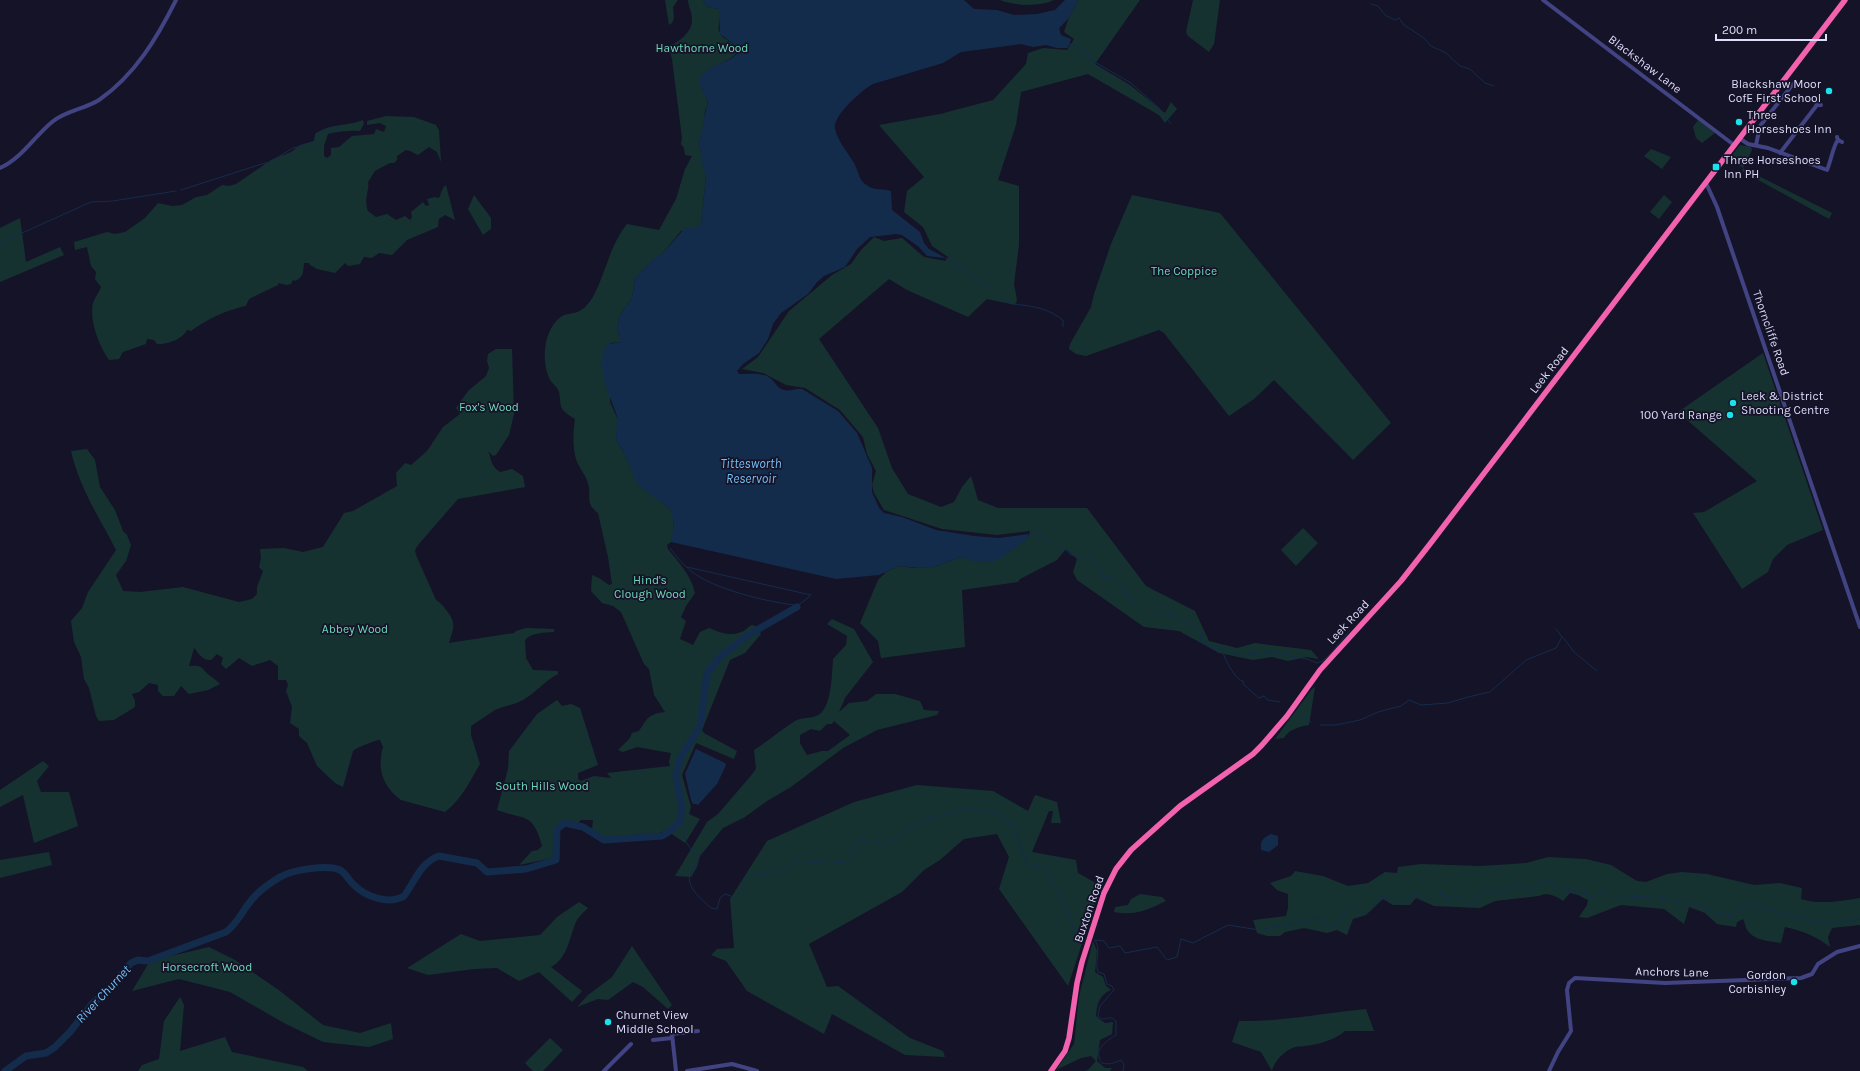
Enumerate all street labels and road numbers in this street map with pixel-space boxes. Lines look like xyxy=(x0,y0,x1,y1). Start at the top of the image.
street label: Blackshaw Lane xyxy=(1606,32,1684,96)
street label: Thorncliffe Road xyxy=(1750,288,1792,378)
street label: Leek Road xyxy=(1527,344,1571,396)
street label: Leek Road xyxy=(1324,597,1372,647)
street label: Buxton Road xyxy=(1071,874,1107,944)
street label: Anchors Lane xyxy=(1635,964,1709,980)

